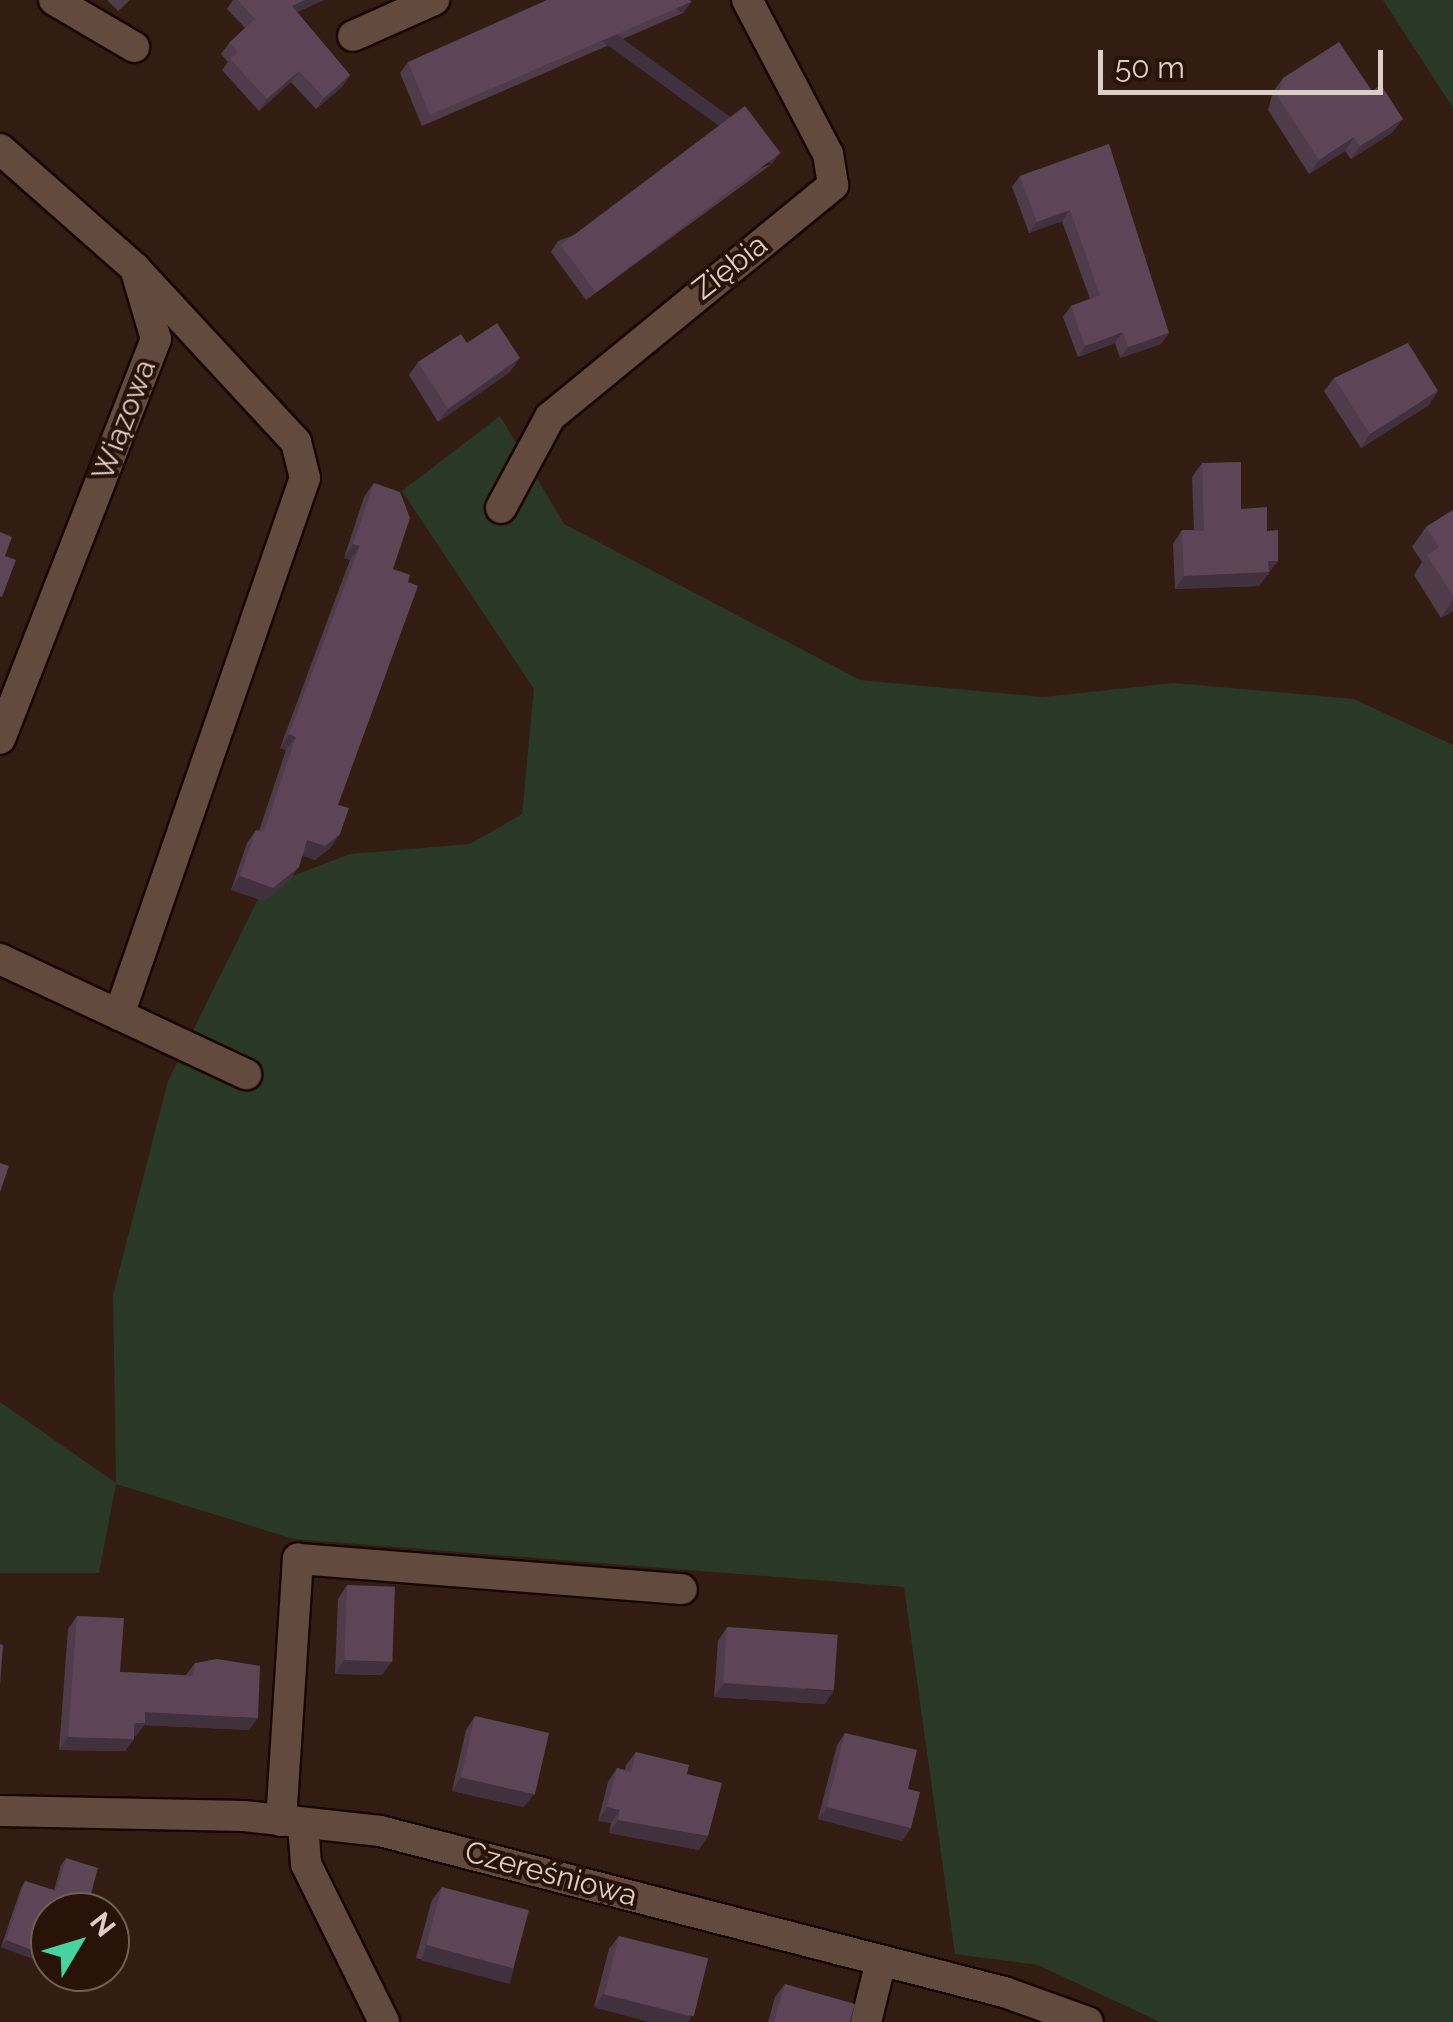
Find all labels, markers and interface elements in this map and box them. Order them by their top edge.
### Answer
scale bar [1103,30,1388,92]
text: 50 m [1115,50,1185,85]
street label: Ziębia [686,227,774,307]
street label: Wiązowa [85,355,163,485]
street label: Czereśniowa [461,1834,641,1914]
north arrow [30,1892,130,1992]
text: N [83,1906,122,1943]

